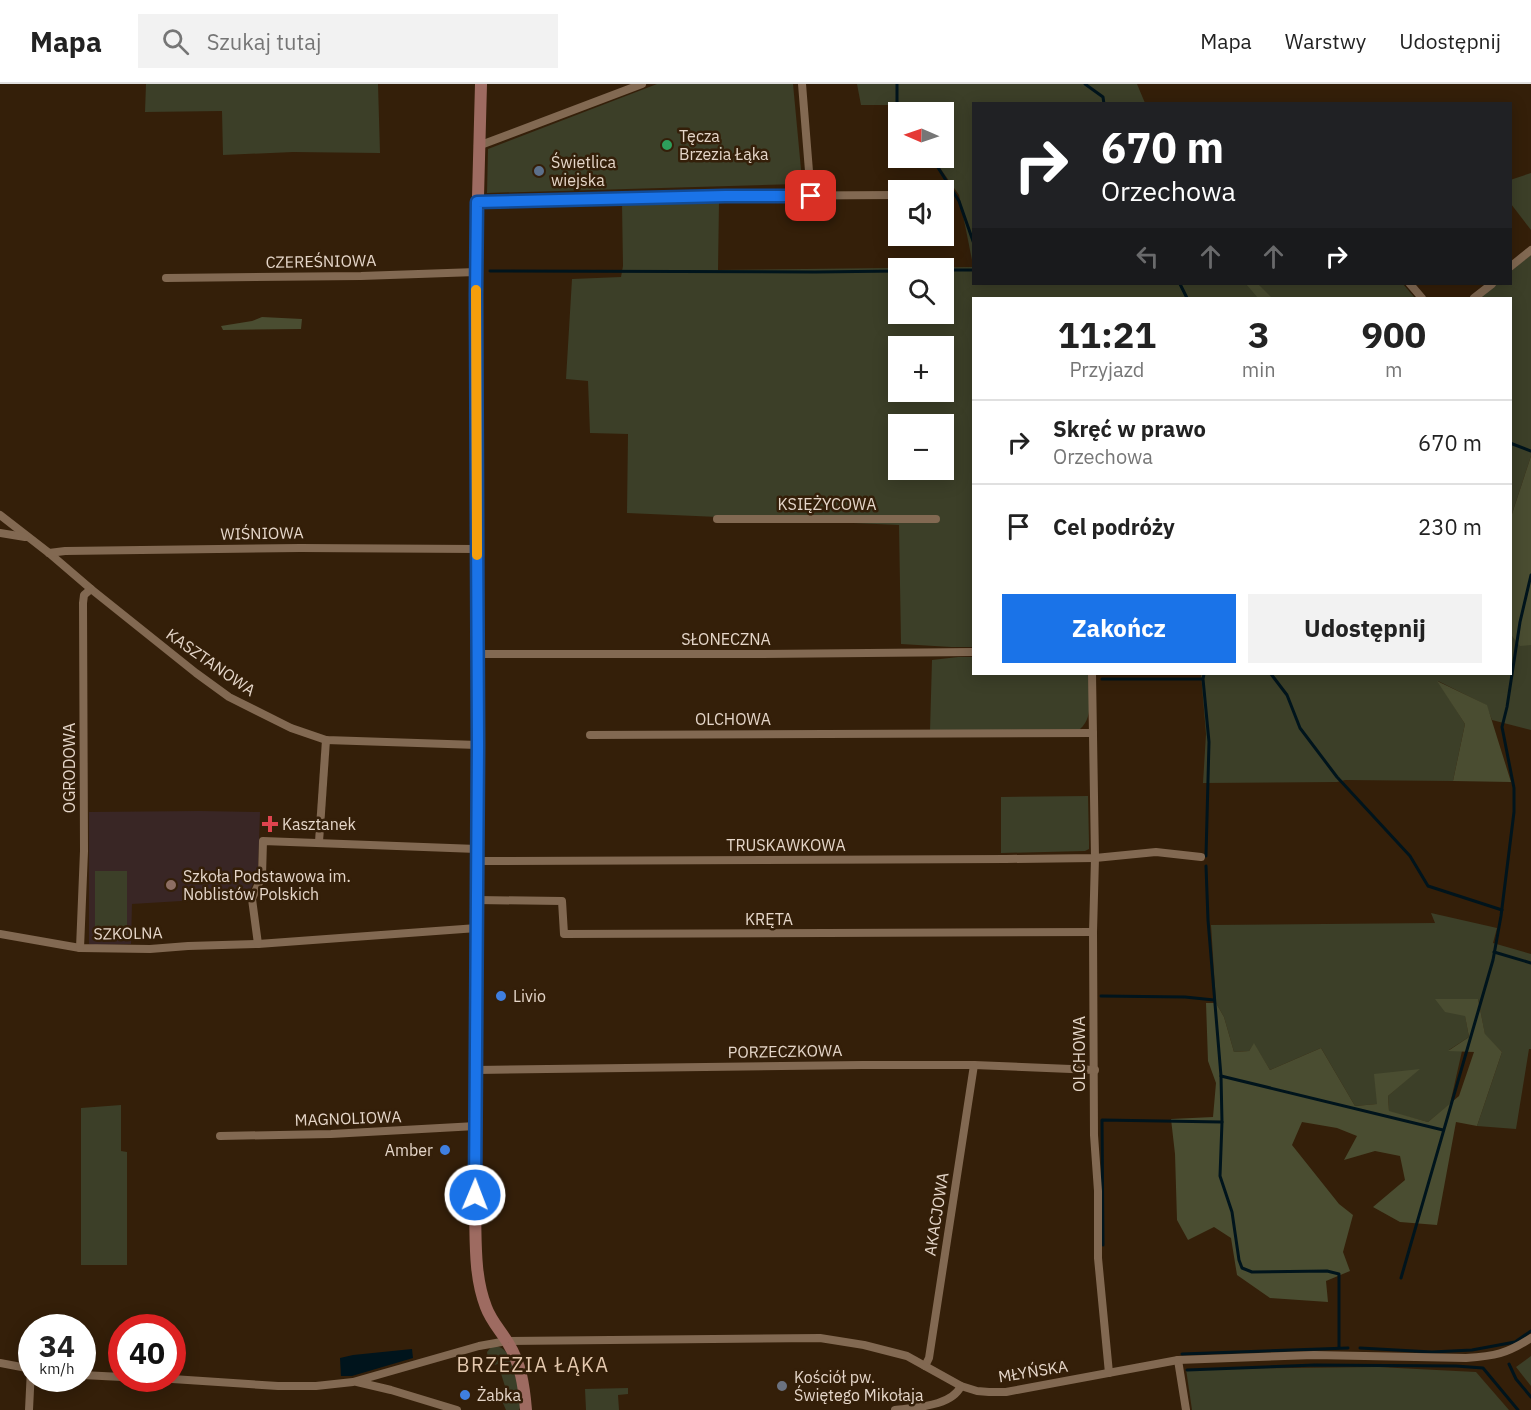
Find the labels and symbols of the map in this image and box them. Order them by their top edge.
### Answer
north arrow [888,102,954,168]
place label: Tęcza Brzezia Łąka [679,126,769,164]
marker: Tęcza Brzezia Łąka [660,138,674,152]
place label: Świetlica wiejska [551,151,616,190]
marker: Świetlica wiejska [532,164,546,178]
pin [785,170,836,221]
street label: CZEREŚNIOWA [265,249,377,272]
street label: KSIĘŻYCOWA [778,494,876,514]
street label: WIŚNIOWA [220,521,304,544]
street label: KASZTANOWA [162,624,260,700]
street label: SŁONECZNA [681,629,771,649]
street label: OLCHOWA [695,709,771,729]
street label: OGRODOWA [59,723,79,813]
place label: Kasztanek [282,814,357,834]
marker: Kasztanek [263,817,277,831]
street label: TRUSKAWKOWA [726,835,846,855]
place label: Szkoła Podstawowa im. Noblistów Polskich [183,866,351,904]
marker: Szkoła Podstawowa im. Noblistów Polskich [164,878,178,892]
street label: KRĘTA [745,909,793,929]
street label: SZKOLNA [93,922,163,944]
place label: Livio [513,986,546,1006]
marker: Livio [494,989,508,1003]
street label: OLCHOWA [1069,1016,1089,1092]
street label: PORZECZKOWA [728,1040,842,1062]
street label: MAGNOLIOWA [294,1106,402,1130]
place label: Amber [385,1140,433,1160]
marker: Amber [438,1143,452,1157]
position arrow [443,1163,507,1227]
street label: AKACJOWA [920,1171,952,1257]
speed limit sign: 40 [108,1314,186,1392]
district label: BRZEZIA ŁĄKA [456,1351,610,1378]
street label: MŁYŃSKA [996,1355,1069,1386]
place label: Kościół pw. Świętego Mikołaja [794,1367,924,1405]
marker: Kościół pw. Świętego Mikołaja [775,1379,789,1393]
place label: Żabka [477,1385,521,1405]
marker: Żabka [458,1388,472,1402]

